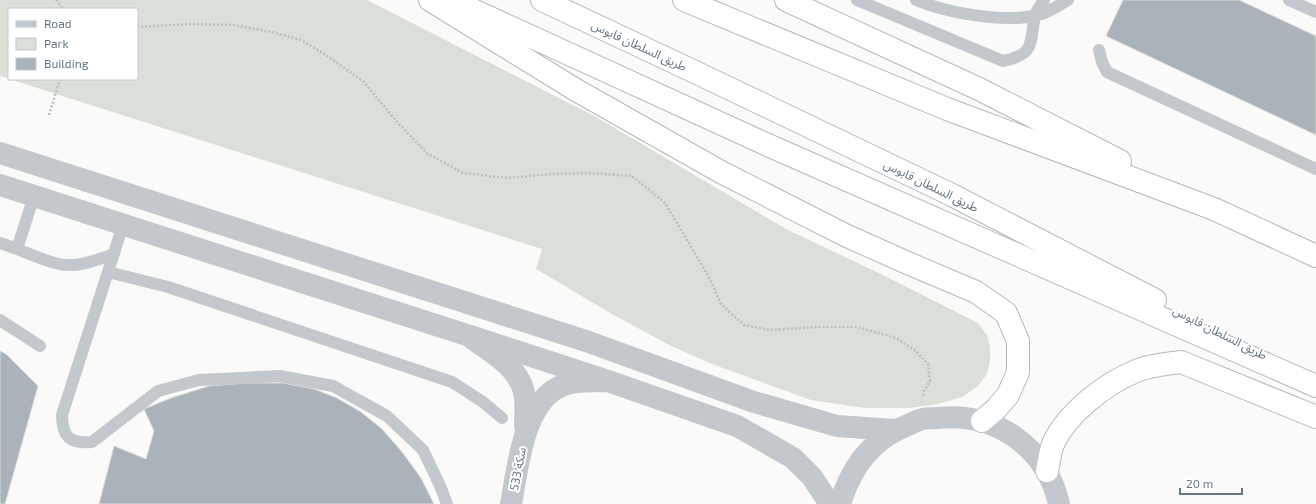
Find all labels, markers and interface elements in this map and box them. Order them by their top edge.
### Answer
legend [8,8,138,80]
text: Road [44,16,72,30]
street label: طريق السلطان قابوس [589,17,689,75]
text: Park [44,36,69,50]
text: Building [44,56,89,70]
street label: طريق السلطان قابوس [881,156,981,216]
street label: طريق السلطان قابوس [1170,302,1270,364]
street label: سكة 533 [506,446,528,492]
scale bar [1180,470,1242,496]
text: 20 m [1186,476,1213,490]

